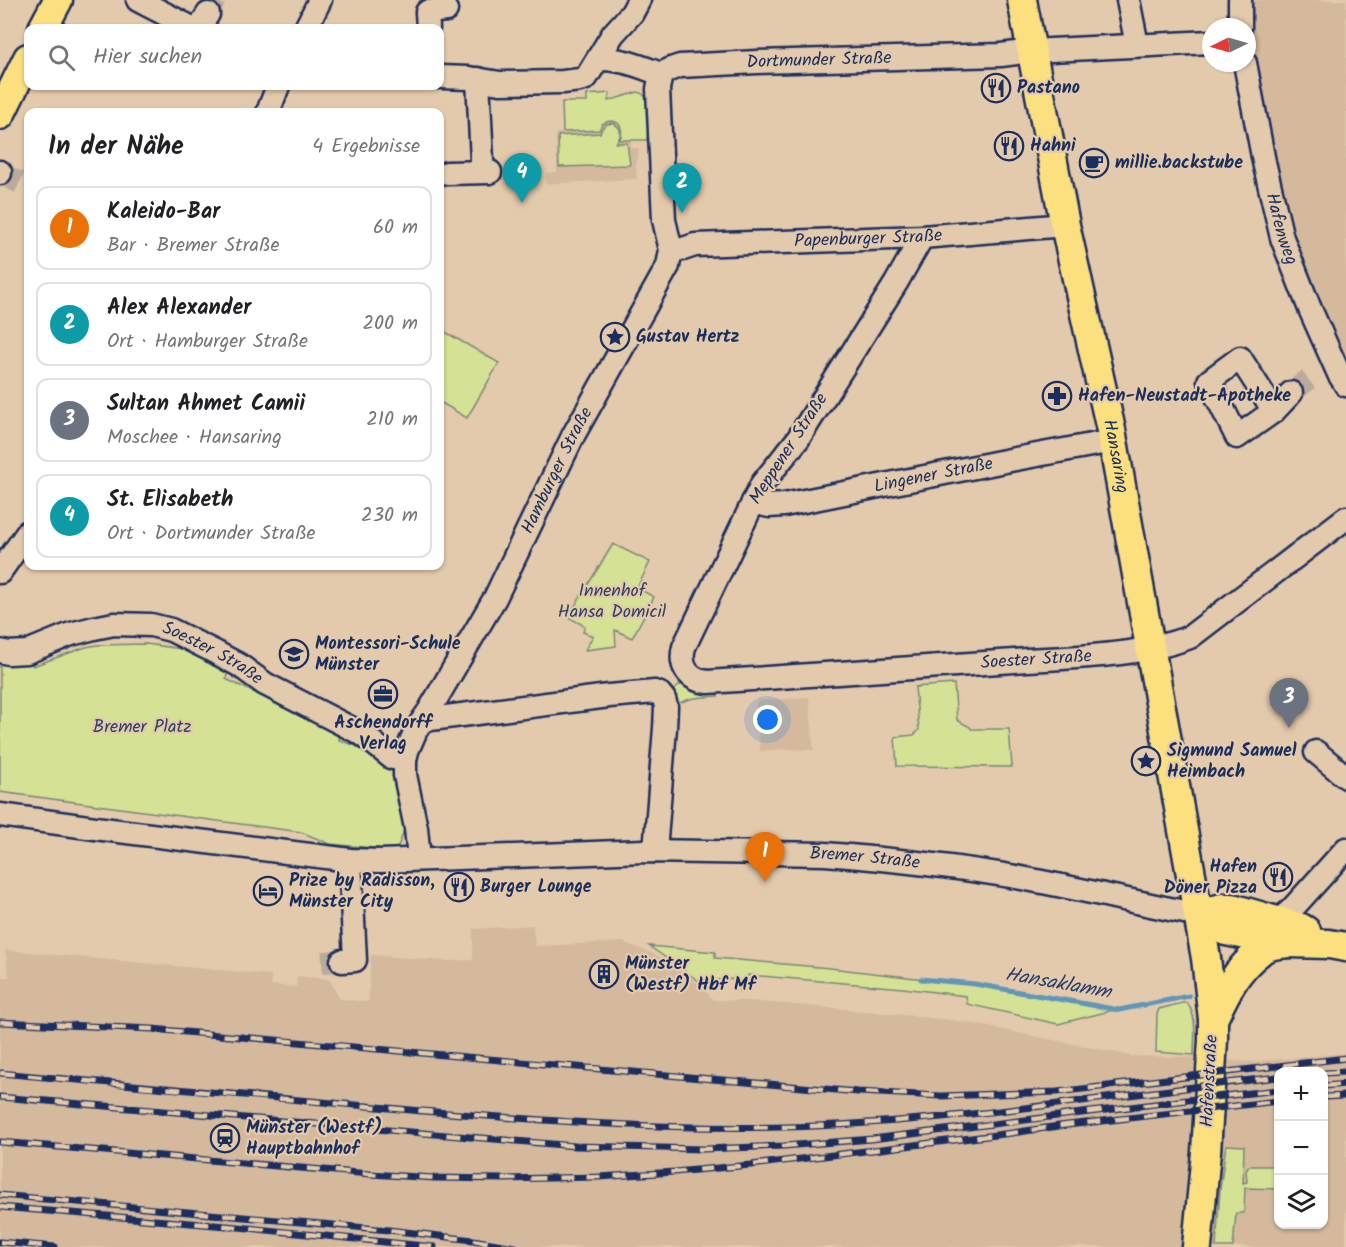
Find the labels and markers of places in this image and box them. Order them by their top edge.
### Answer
restaurant icon: Pastano [980,72,1012,104]
place label: Pastano [1017,74,1080,103]
restaurant icon: Hahni [993,130,1025,162]
place label: Hahni [1030,132,1076,161]
cafe icon: millie.backstube [1078,147,1110,179]
place label: millie.backstube [1115,149,1243,178]
pin: 4 [502,154,542,203]
pin: 2 [662,164,702,213]
place icon: Gustav Hertz [599,321,631,353]
place label: Gustav Hertz [636,323,740,352]
pharmacy icon: Hafen-Neustadt-Apotheke [1041,380,1073,412]
place label: Hafen-Neustadt-Apotheke [1078,382,1291,411]
place label: Montessori-Schule Münster [315,630,461,680]
school or university icon: Montessori-Schule Münster [278,638,310,670]
office icon: Aschendorff Verlag [367,678,399,710]
pin: 3 [1270,678,1308,728]
place label: Aschendorff Verlag [334,709,434,759]
place label: Sigmund Samuel Heimbach [1167,737,1297,787]
place icon: Sigmund Samuel Heimbach [1130,745,1162,777]
pin: 1 [746,832,784,882]
place label: Hafen Döner Pizza [1164,853,1257,903]
restaurant icon: Hafen Döner Pizza [1262,861,1294,893]
place label: Prize by Radisson, Münster City [289,867,435,917]
restaurant icon: Burger Lounge [443,871,475,903]
place label: Burger Lounge [480,873,592,902]
hotel icon: Prize by Radisson, Münster City [252,875,284,907]
place label: Münster (Westf) Hbf Mf [625,950,758,1000]
building icon: Münster (Westf) Hbf Mf [588,958,620,990]
place label: Münster (Westf) Hauptbahnhof [246,1114,382,1164]
station icon: Münster (Westf) Hauptbahnhof [209,1122,241,1154]

